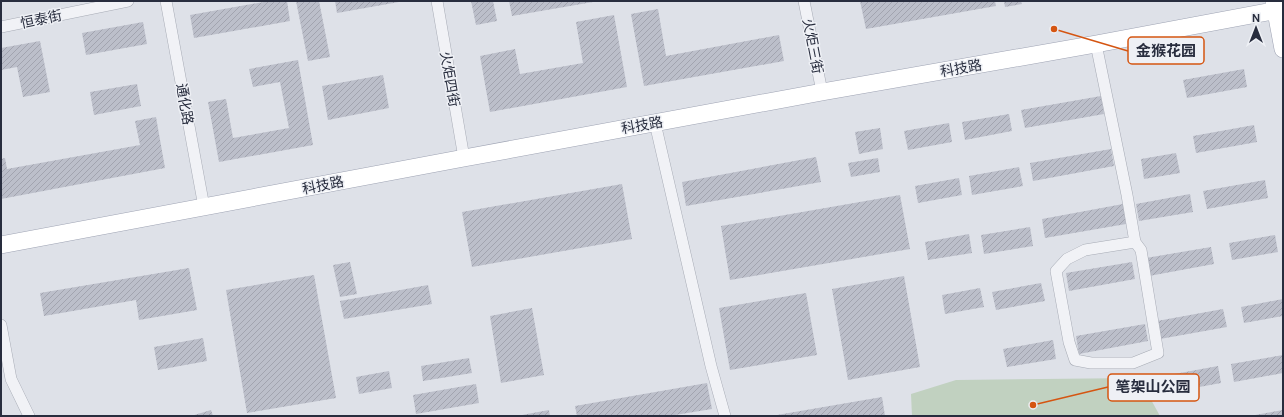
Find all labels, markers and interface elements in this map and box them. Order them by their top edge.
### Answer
street label: 恒泰街 [19,6,63,32]
north arrow [1236,8,1276,48]
text: N [1252,11,1260,25]
street label: 火炬三街 [799,17,827,75]
callout: 金猴花园 [1128,37,1204,64]
text: 金猴花园 [1136,41,1196,61]
street label: 火炬四街 [436,50,464,108]
street label: 科技路 [939,55,983,81]
street label: 通化路 [172,82,198,126]
street label: 科技路 [620,112,664,138]
street label: 科技路 [301,172,345,198]
callout: 笔架山公园 [1108,374,1199,401]
text: 笔架山公园 [1115,377,1191,397]

